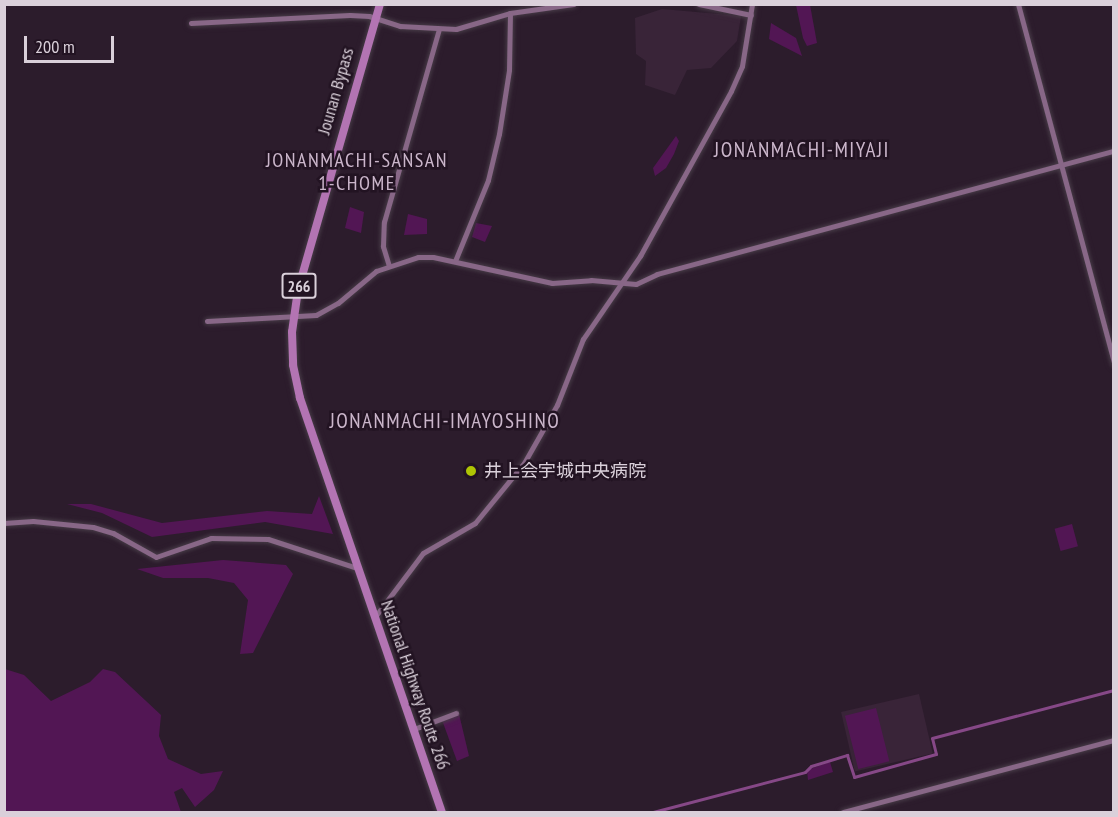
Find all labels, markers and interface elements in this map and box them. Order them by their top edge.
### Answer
scale bar [27,24,117,62]
text: 200 m [35,35,75,58]
street label: Jounan Bypass [313,45,359,137]
district label: JONANMACHI-MIYAJI [714,137,890,163]
district label: JONANMACHI-SANSAN 1-CHOME [266,148,448,195]
road number: 266 [281,273,317,299]
district label: JONANMACHI-IMAYOSHINO [330,408,560,434]
place label: 井上会宇城中央病院 [484,460,646,482]
marker: 井上会宇城中央病院 [462,462,480,480]
street label: National Highway Route 266 [376,597,454,773]

